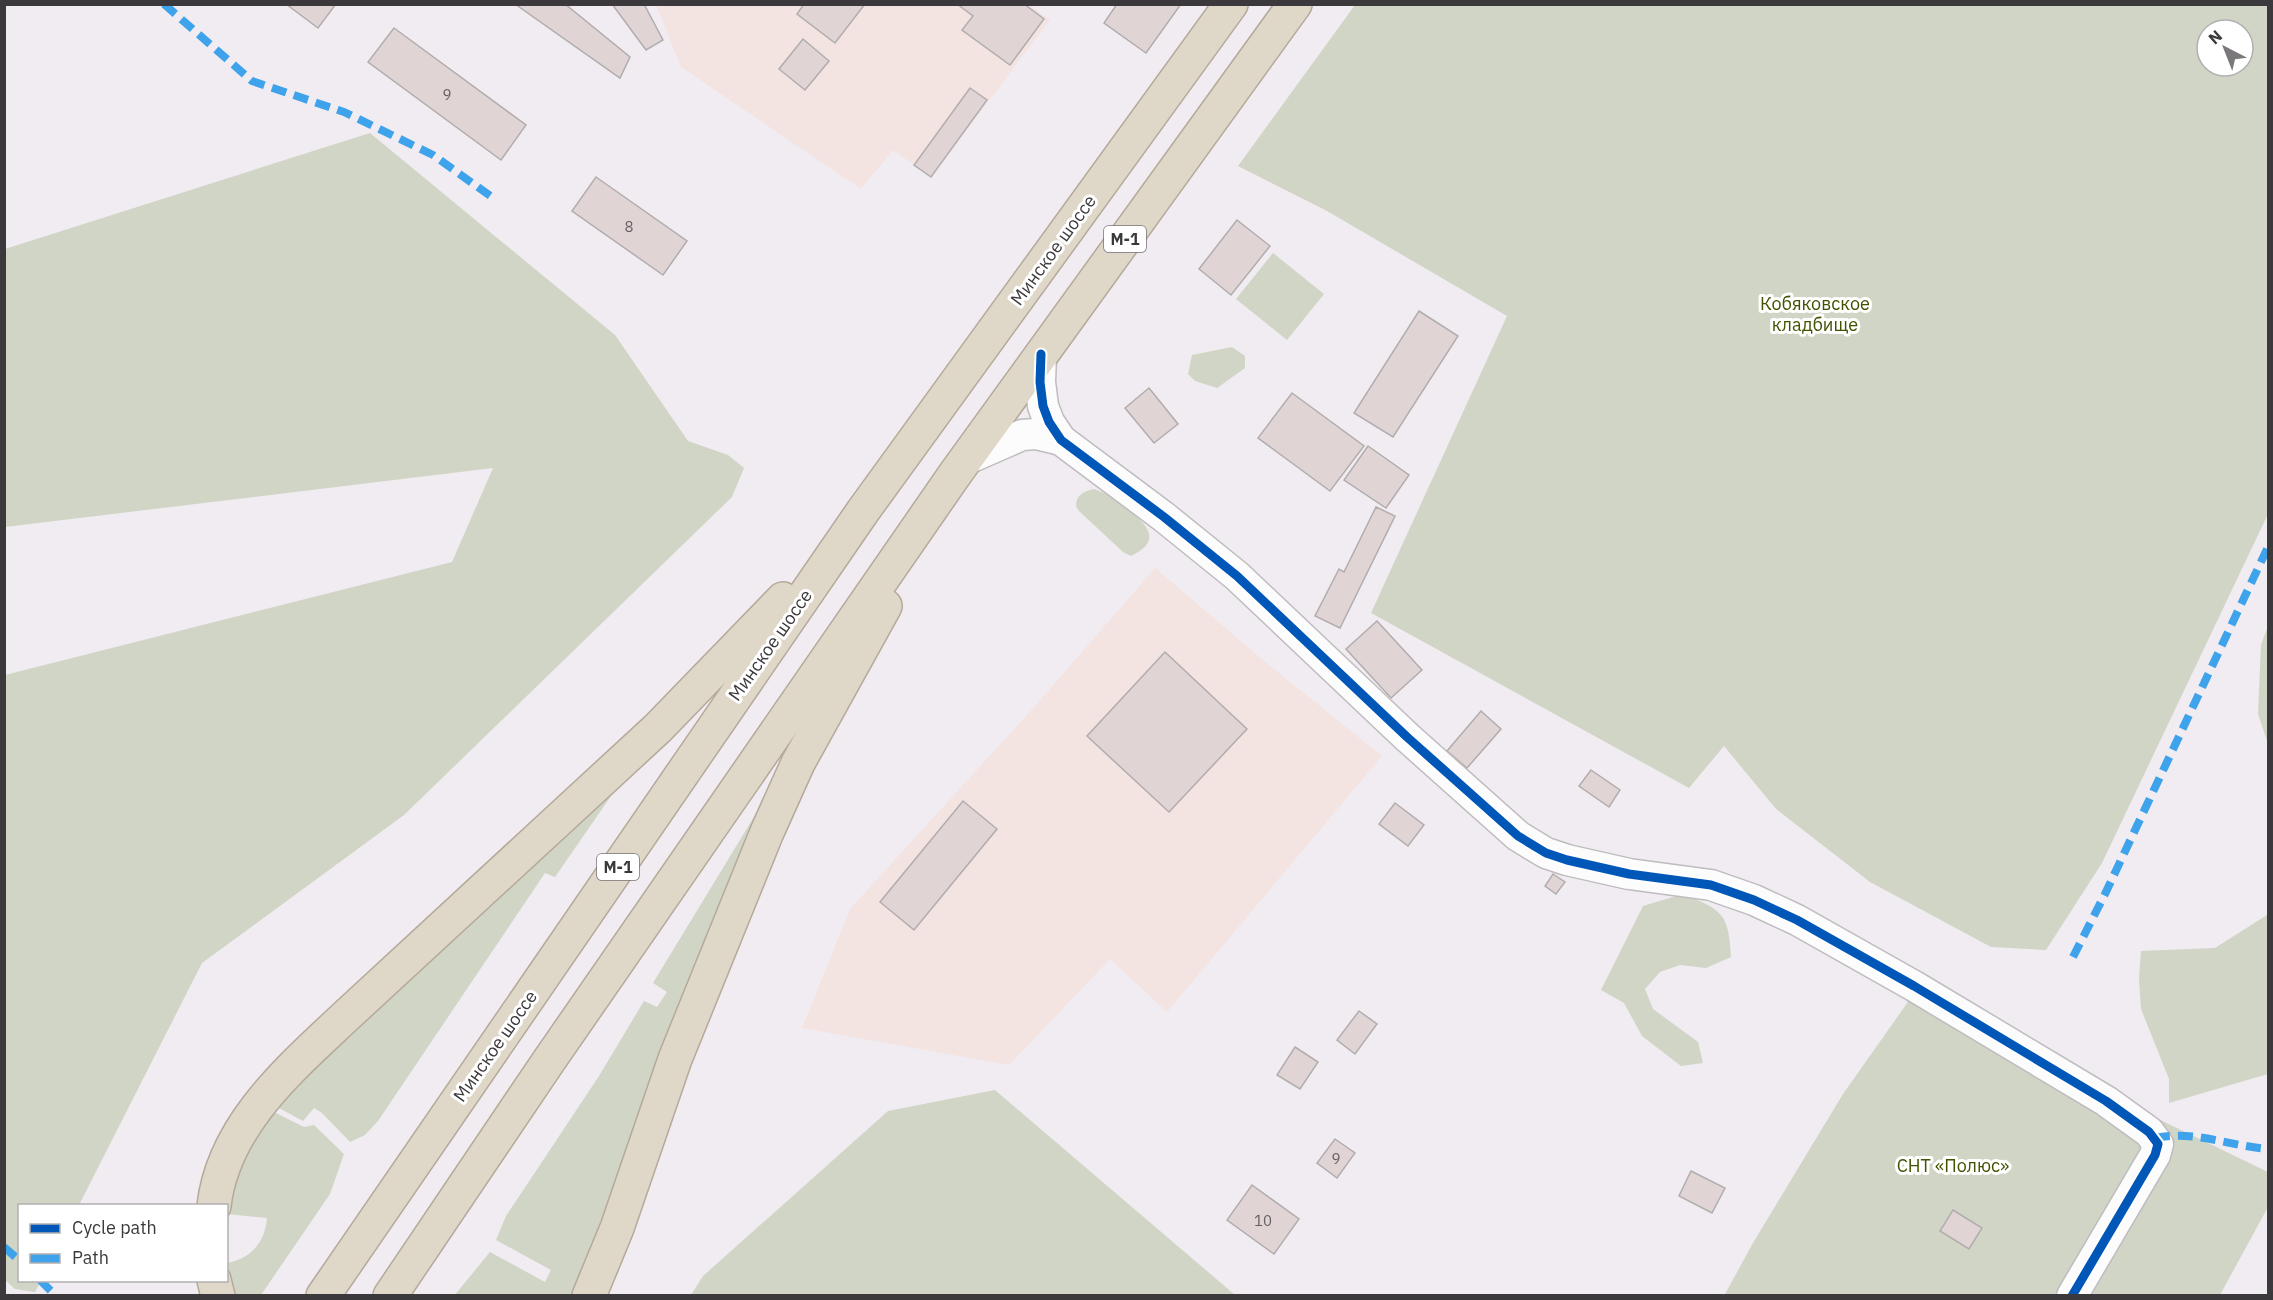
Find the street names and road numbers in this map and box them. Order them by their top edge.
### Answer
street label: Минское шоссе [1005,190,1101,310]
road number: М-1 [1104,226,1146,252]
street label: Минское шоссе [723,585,817,705]
road number: М-1 [597,854,639,880]
street label: Минское шоссе [448,986,542,1106]

